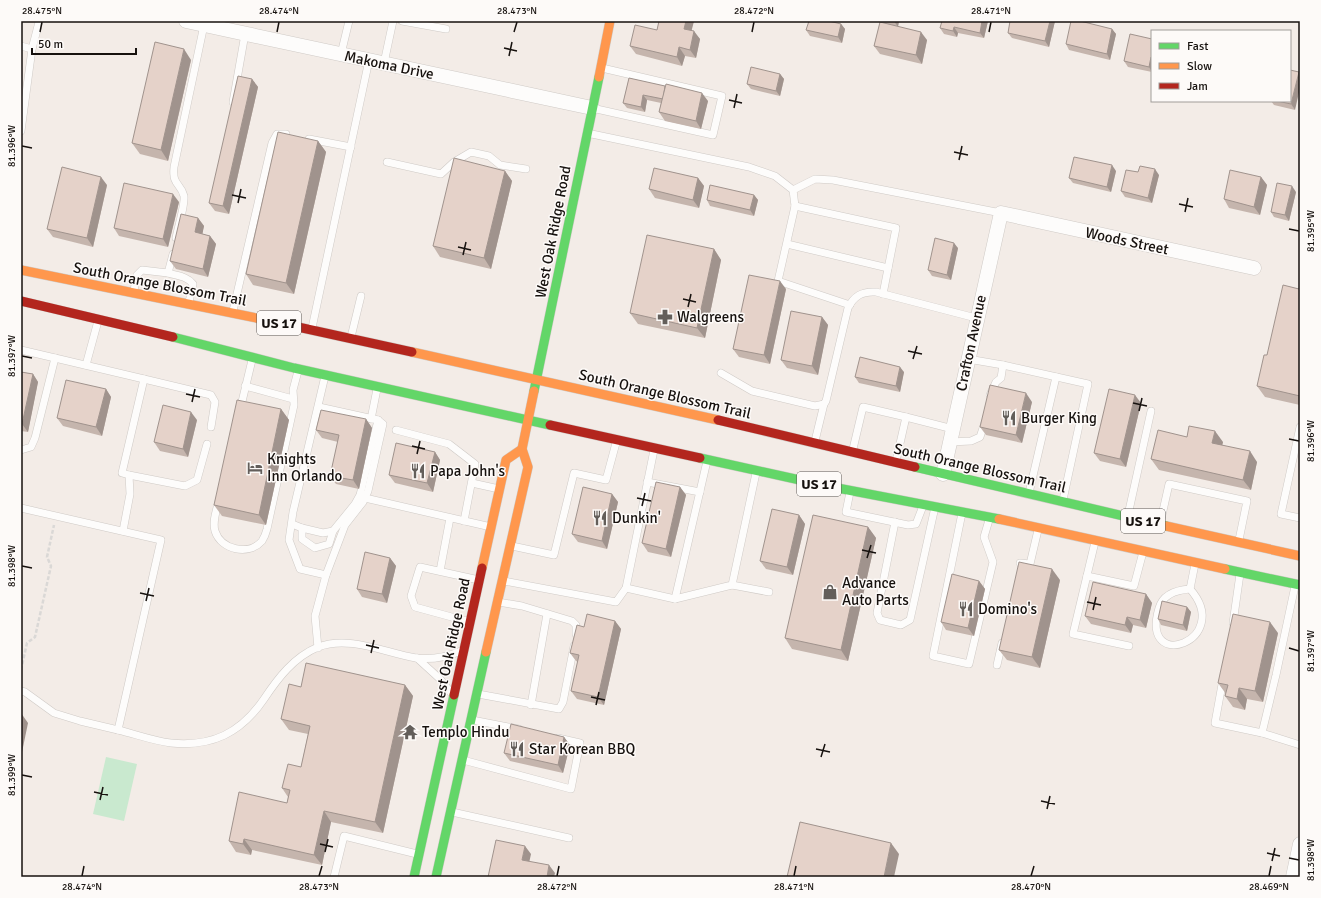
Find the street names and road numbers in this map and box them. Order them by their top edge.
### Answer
street label: Makoma Drive [343,47,435,83]
street label: West Oak Ridge Road [531,164,575,300]
street label: Woods Street [1084,223,1170,259]
street label: South Orange Blossom Trail [72,258,248,310]
street label: Crafton Avenue [952,293,990,393]
road number: US 17 [257,311,301,335]
street label: South Orange Blossom Trail [577,365,753,423]
street label: South Orange Blossom Trail [892,439,1068,497]
road number: US 17 [797,472,841,496]
road number: US 17 [1121,509,1165,533]
street label: West Oak Ridge Road [428,576,474,712]

